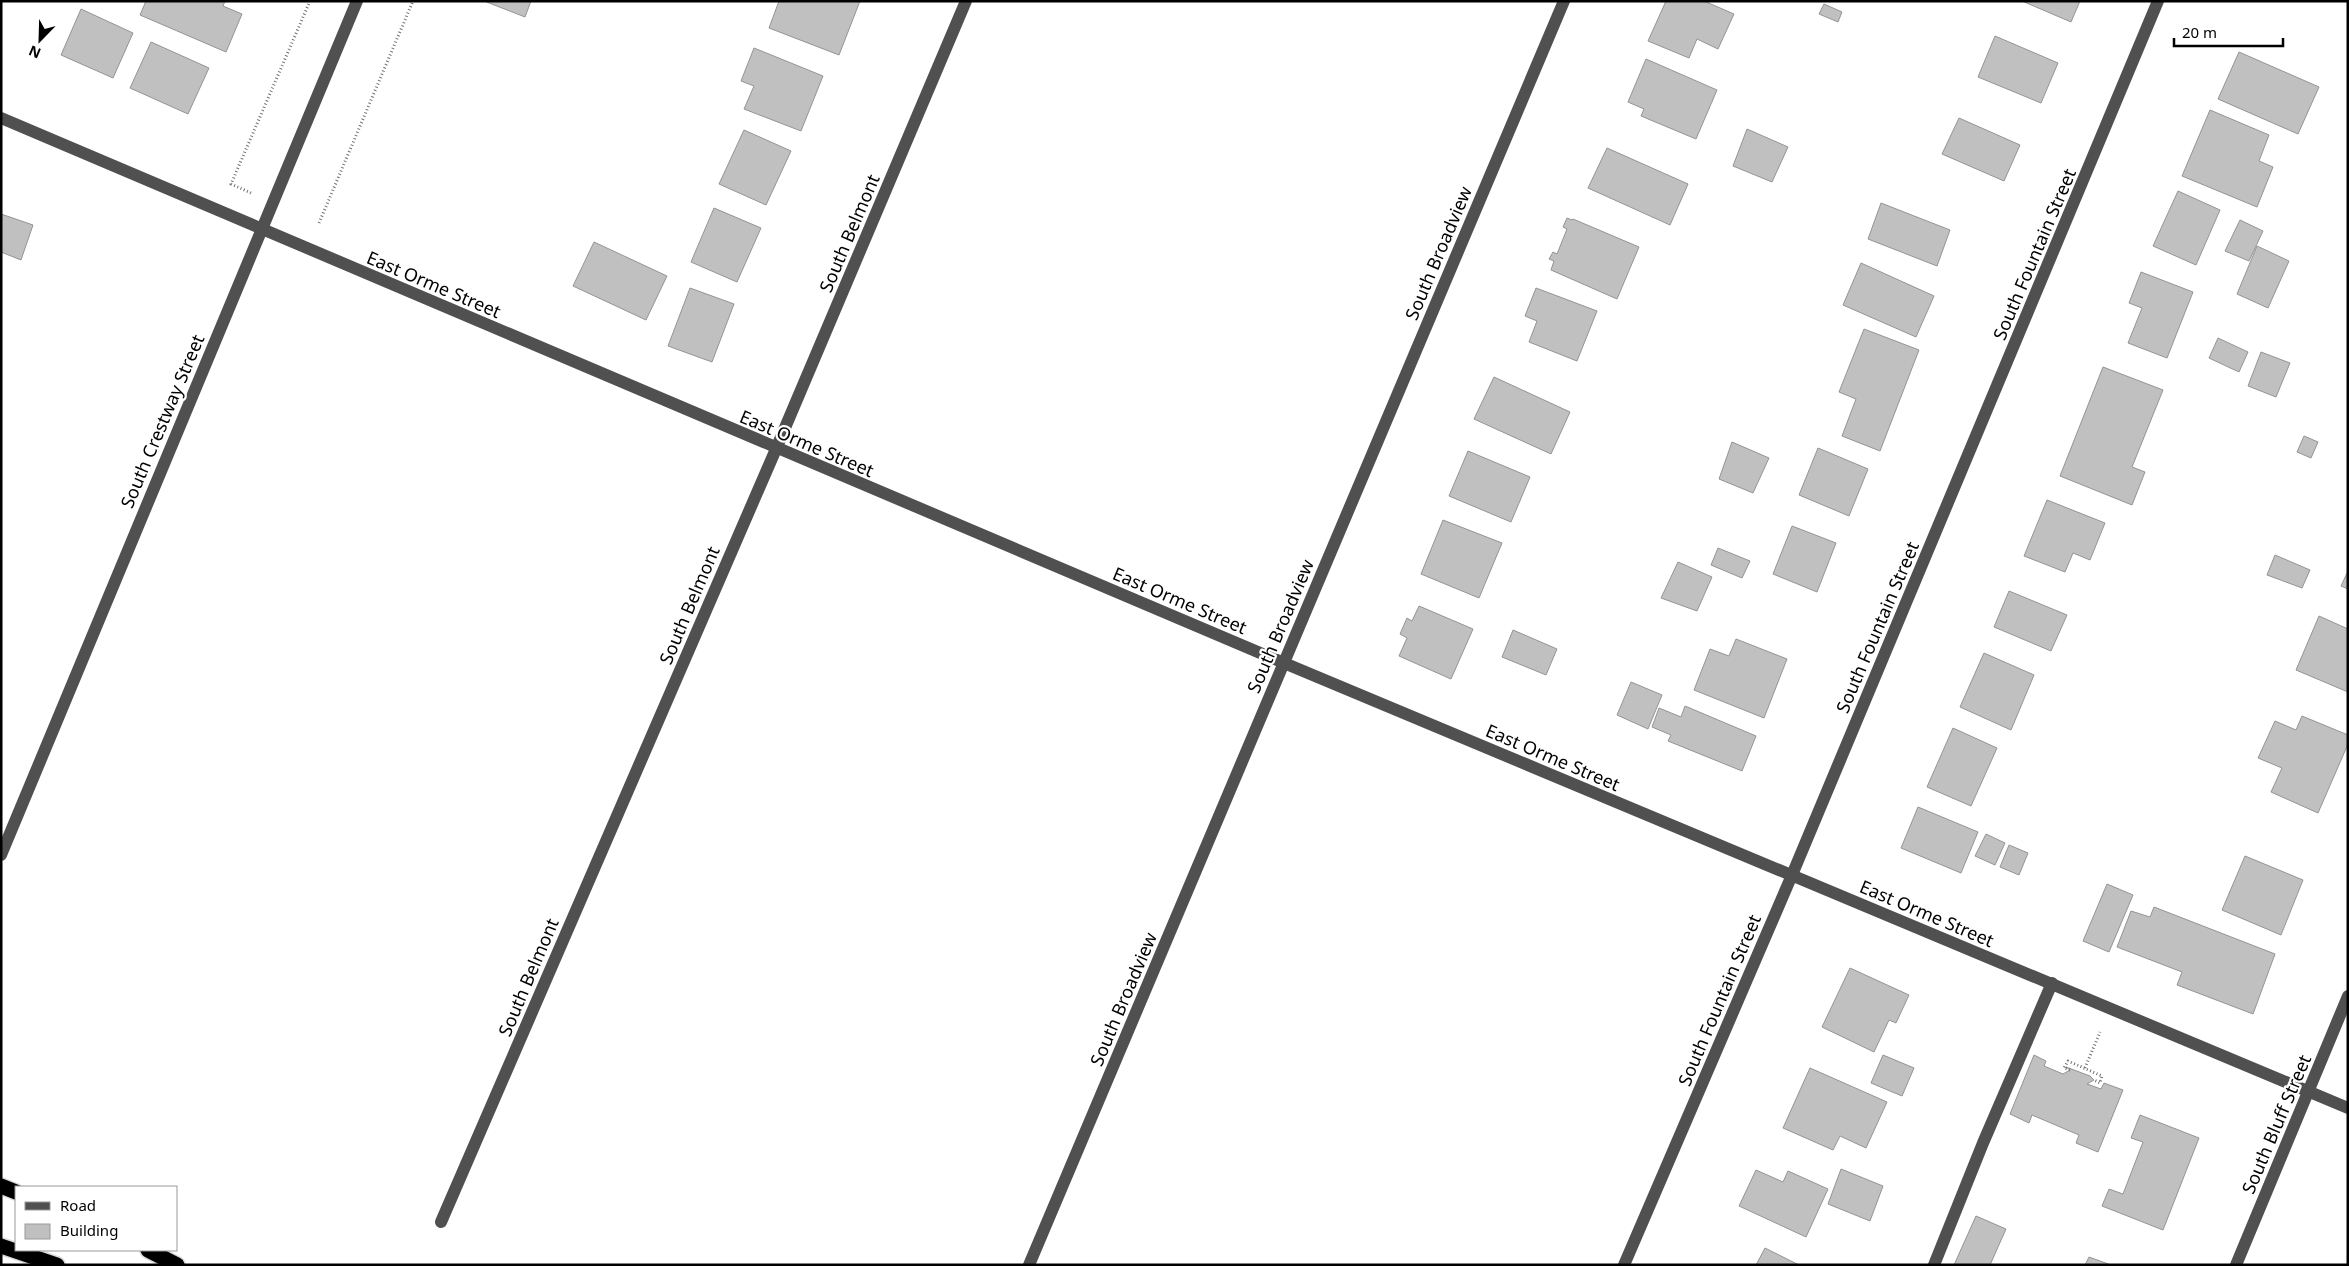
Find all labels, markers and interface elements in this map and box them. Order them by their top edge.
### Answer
north arrow [15,15,65,65]
scale bar [2174,15,2283,47]
text: 20 m [2182,22,2217,42]
text: N [26,41,44,63]
street label: South Fountain Street [1987,164,2081,343]
street label: South Belmont [813,170,885,296]
street label: South Broadview [1399,183,1477,323]
street label: East Orme Street [363,245,505,323]
street label: South Crestway Street [115,330,210,511]
street label: East Orme Street [736,404,878,482]
street label: South Fountain Street [1830,537,1924,716]
street label: South Belmont [653,542,725,668]
street label: South Broadview [1241,556,1319,696]
street label: East Orme Street [1109,561,1251,639]
street label: East Orme Street [1482,718,1624,796]
street label: East Orme Street [1856,874,1998,952]
street label: South Fountain Street [1672,910,1766,1089]
street label: South Belmont [492,914,564,1040]
street label: South Broadview [1084,929,1162,1069]
street label: South Bluff Street [2236,1050,2316,1197]
legend [15,1186,178,1251]
text: Road [60,1195,96,1215]
text: Building [60,1220,118,1240]

